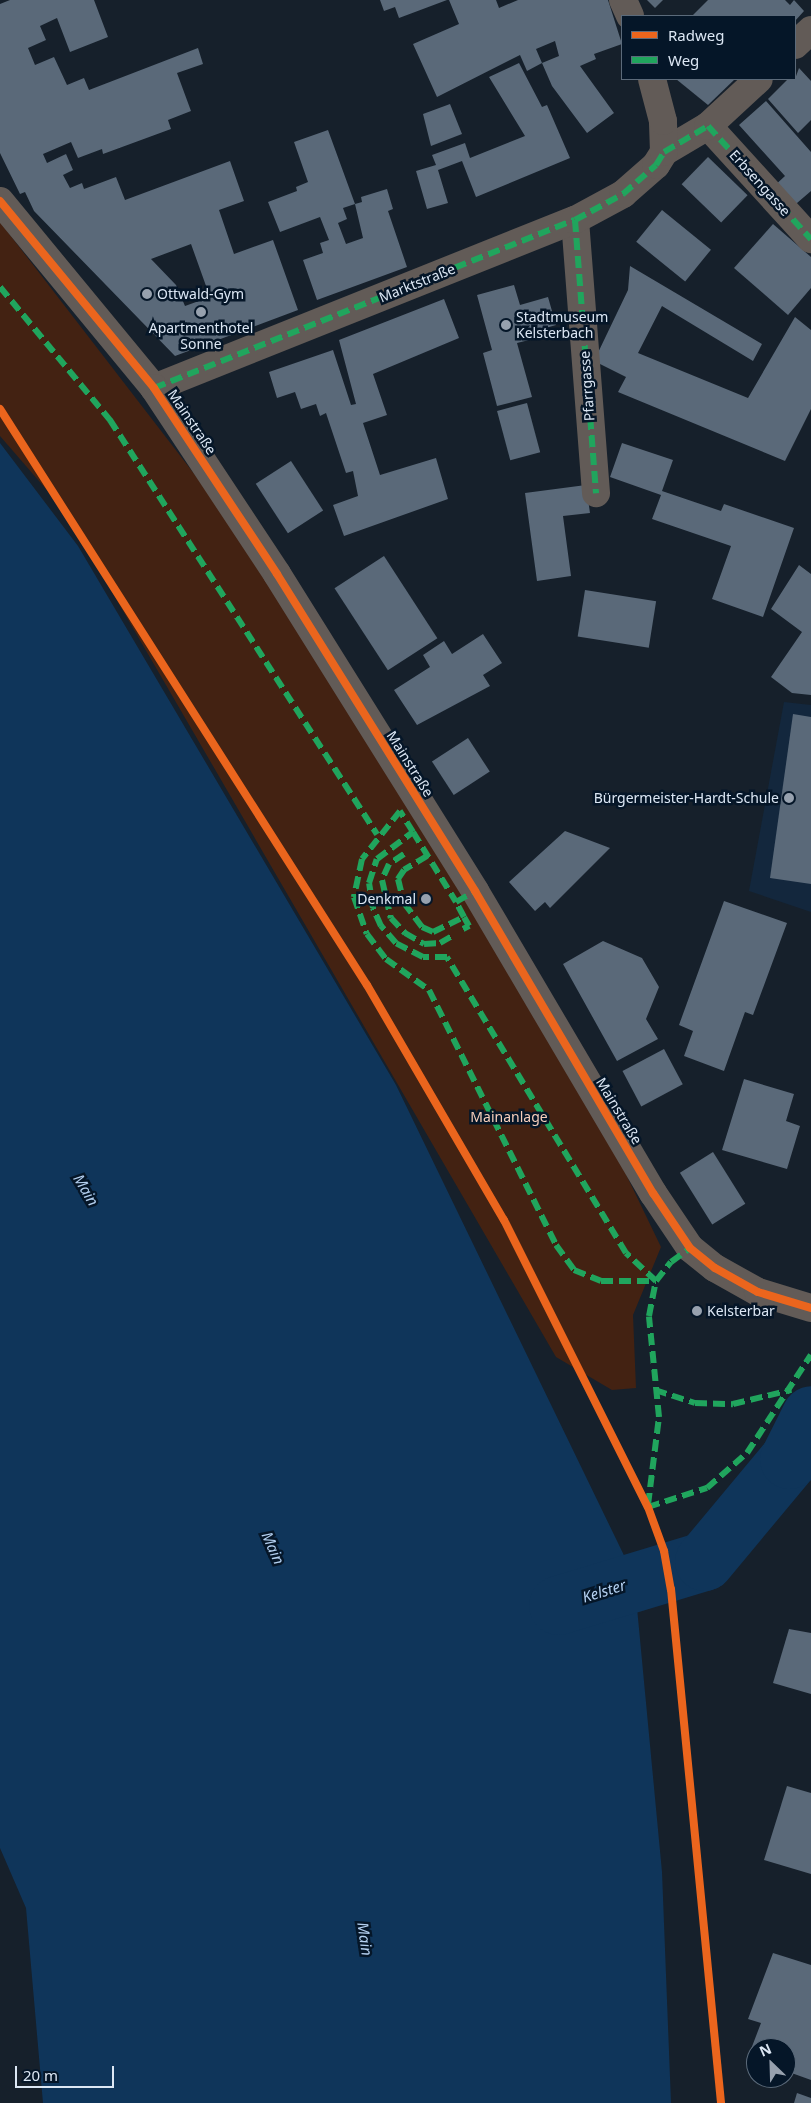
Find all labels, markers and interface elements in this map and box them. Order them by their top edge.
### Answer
legend [621,15,796,80]
text: Radweg [668,25,724,45]
text: Weg [668,50,699,70]
street label: Erbsengasse [726,146,794,220]
street label: Marktstraße [376,260,458,306]
place label: Ottwald-Gym [157,286,244,302]
marker: Ottwald-Gym [141,288,153,300]
marker: Apartmenthotel Sonne [195,306,207,318]
place label: Stadtmuseum Kelsterbach [516,309,608,342]
marker: Stadtmuseum Kelsterbach [500,319,512,331]
place label: Apartmenthotel Sonne [149,320,253,352]
street label: Pfarrgasse [576,350,598,422]
street label: Mainstraße [164,386,220,458]
street label: Mainstraße [383,728,437,800]
place label: Bürgermeister-Hardt-Schule [594,790,779,806]
marker: Bürgermeister-Hardt-Schule [783,792,795,804]
place label: Denkmal [357,891,416,907]
marker: Denkmal [420,893,432,905]
street label: Mainstraße [593,1075,645,1147]
park label: Mainanlage [470,1109,548,1125]
water label: Main [70,1171,102,1209]
place label: Kelsterbar [707,1303,775,1319]
marker: Kelsterbar [691,1305,703,1317]
water label: Main [258,1529,288,1567]
water label: Kelster [580,1576,628,1606]
water label: Main [354,1921,376,1957]
north arrow [746,2038,796,2088]
text: N [756,2039,774,2061]
scale bar [18,2056,116,2088]
text: 20 m [23,2065,58,2085]

